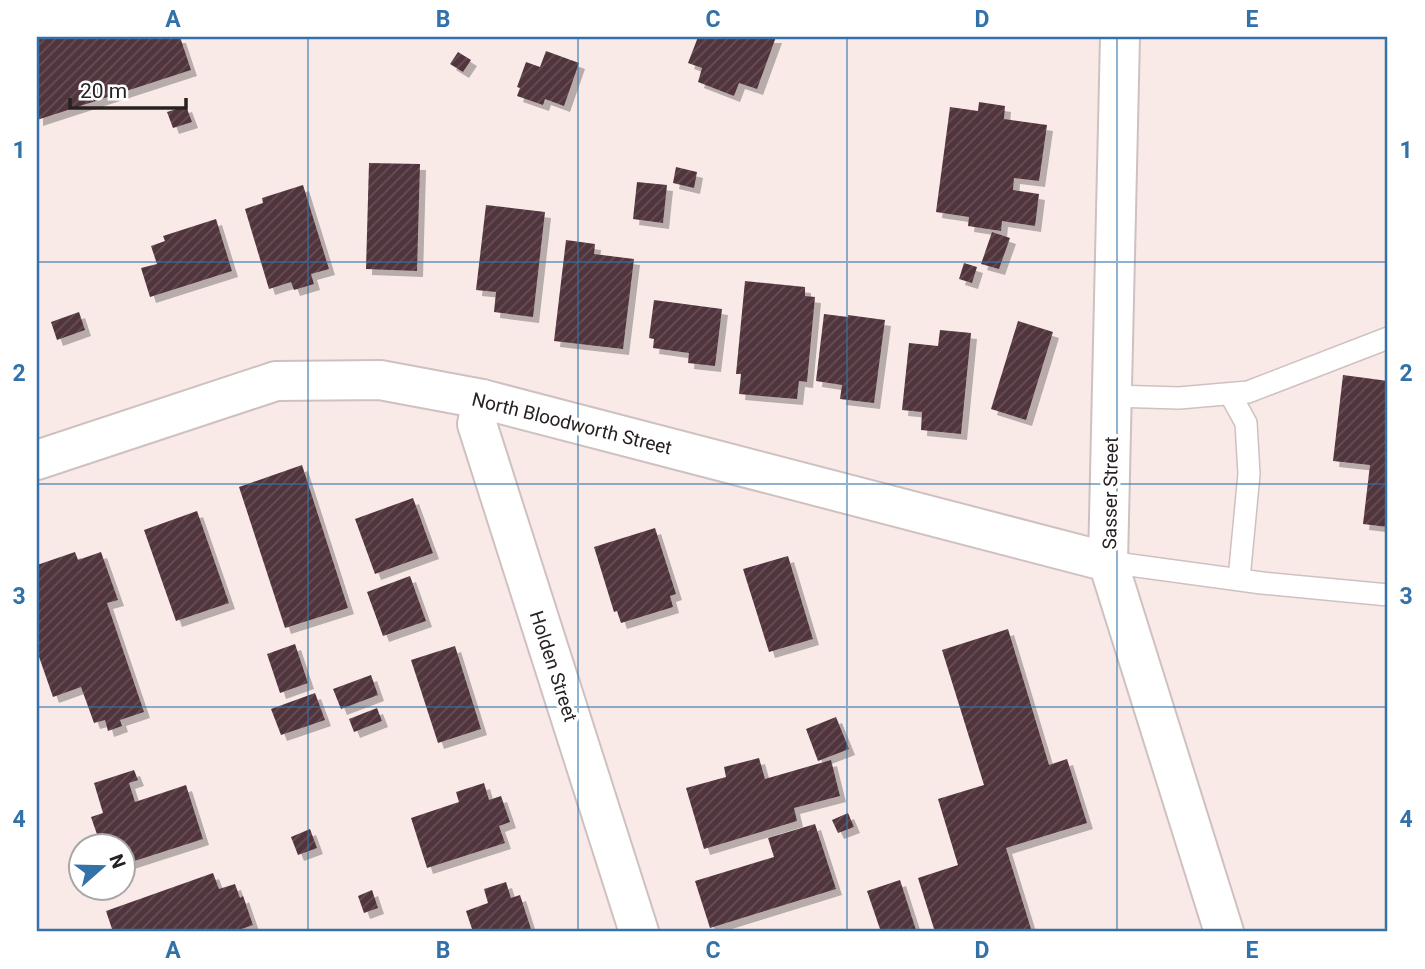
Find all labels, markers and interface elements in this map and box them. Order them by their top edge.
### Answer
text: A [165,6,181,33]
text: B [436,6,450,33]
text: C [705,6,721,33]
text: D [975,6,989,33]
text: E [1246,6,1259,33]
scale bar [70,66,186,110]
text: 20 m [80,79,127,103]
text: 1 [12,137,26,164]
text: 1 [1399,137,1413,164]
text: 2 [12,360,26,387]
text: 2 [1399,360,1413,387]
street label: North Bloodworth Street [470,388,674,459]
street label: Sasser Street [1098,437,1123,549]
text: 3 [12,583,26,610]
text: 3 [1399,583,1413,610]
street label: Holden Street [525,608,582,724]
text: 4 [12,806,26,833]
text: 4 [1399,806,1413,833]
north arrow [66,832,136,902]
text: N [104,851,131,872]
text: A [165,937,181,964]
text: B [436,937,450,964]
text: C [705,937,721,964]
text: D [975,937,989,964]
text: E [1246,937,1259,964]

